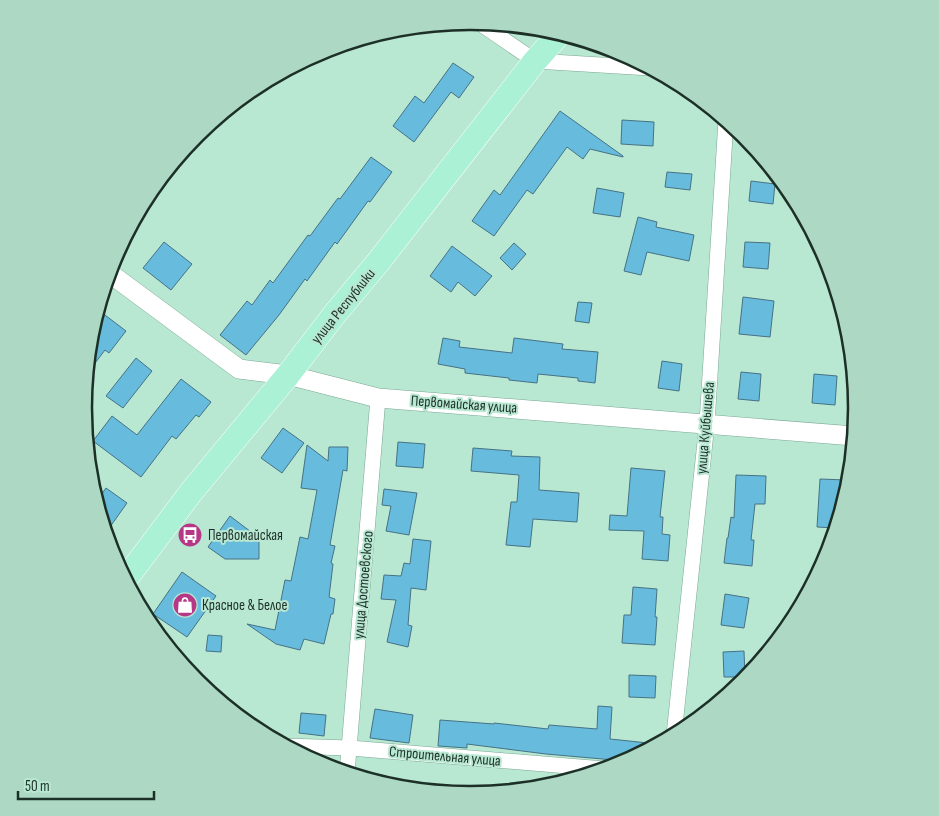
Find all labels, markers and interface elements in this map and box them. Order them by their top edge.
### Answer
street label: улица Республики [307,265,380,348]
street label: улица Куйбышева [692,381,719,475]
street label: Первомайская улица [410,391,518,418]
bus stop icon: Первомайская [177,522,203,548]
place label: Первомайская [208,526,283,545]
street label: улица Достоевского [349,530,378,640]
shop icon: Красное & Белое [172,592,198,618]
place label: Красное & Белое [202,596,288,615]
street label: Строительная улица [388,742,502,771]
scale bar [18,768,154,800]
text: 50 m [25,777,50,796]

